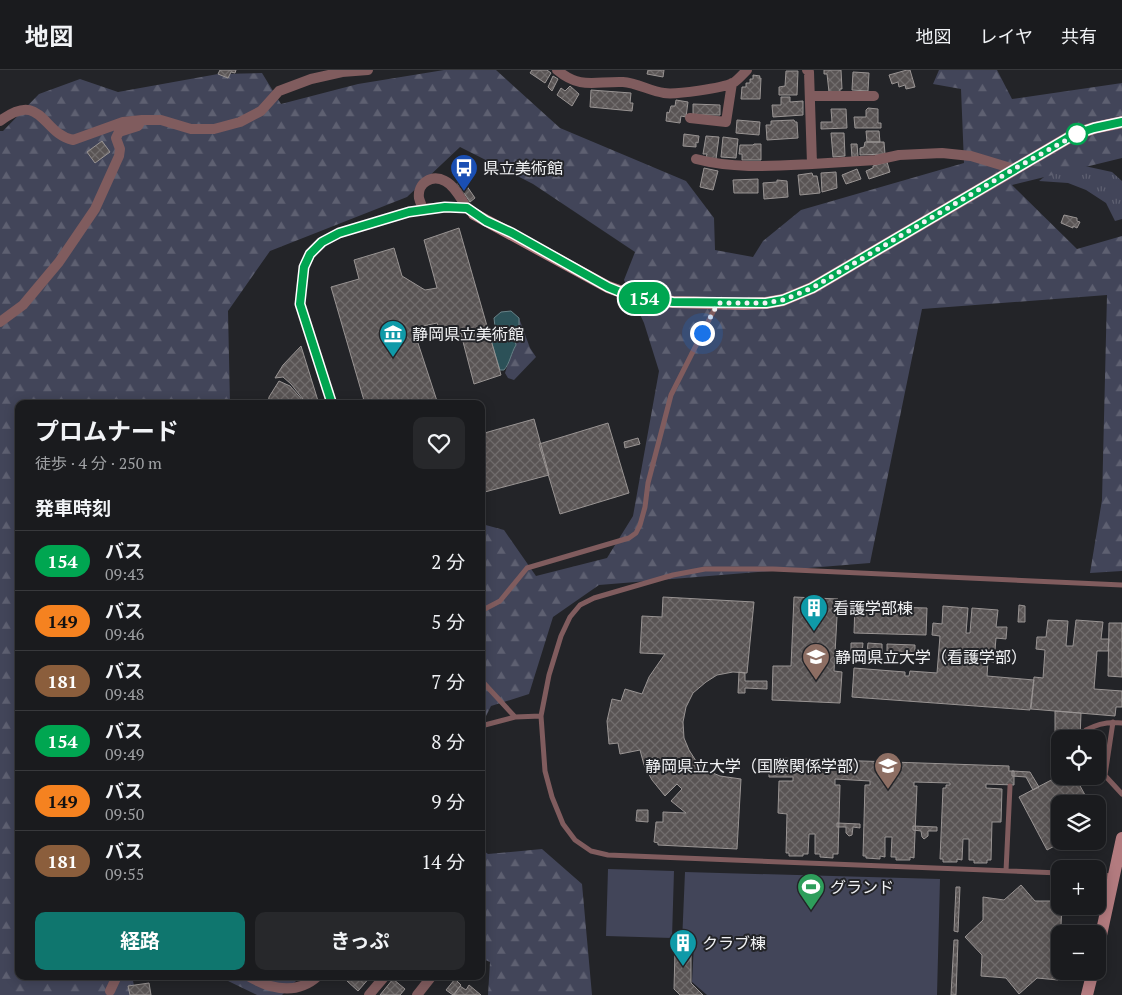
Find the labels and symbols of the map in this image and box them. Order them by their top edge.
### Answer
unlabelled marker [1066,123,1088,145]
bus stop icon: 県立美術館 [449,153,479,192]
place label: 県立美術館 [483,157,563,179]
line badge: 154 [615,282,673,314]
museum icon: 静岡県立美術館 [378,319,408,358]
your location [690,321,715,346]
place label: 静岡県立美術館 [412,323,524,345]
building icon: 看護学部棟 [799,593,829,632]
place label: 看護学部棟 [833,597,913,619]
school or university icon: 静岡県立大学（看護学部） [801,642,831,681]
place label: 静岡県立大学（看護学部） [835,646,1027,668]
school or university icon: 静岡県立大学（国際関係学部） [873,751,903,790]
place label: 静岡県立大学（国際関係学部） [645,755,869,777]
sports icon: グランド [796,872,826,911]
place label: グランド [830,876,894,898]
building icon: クラブ棟 [668,928,698,967]
place label: クラブ棟 [702,932,766,954]

